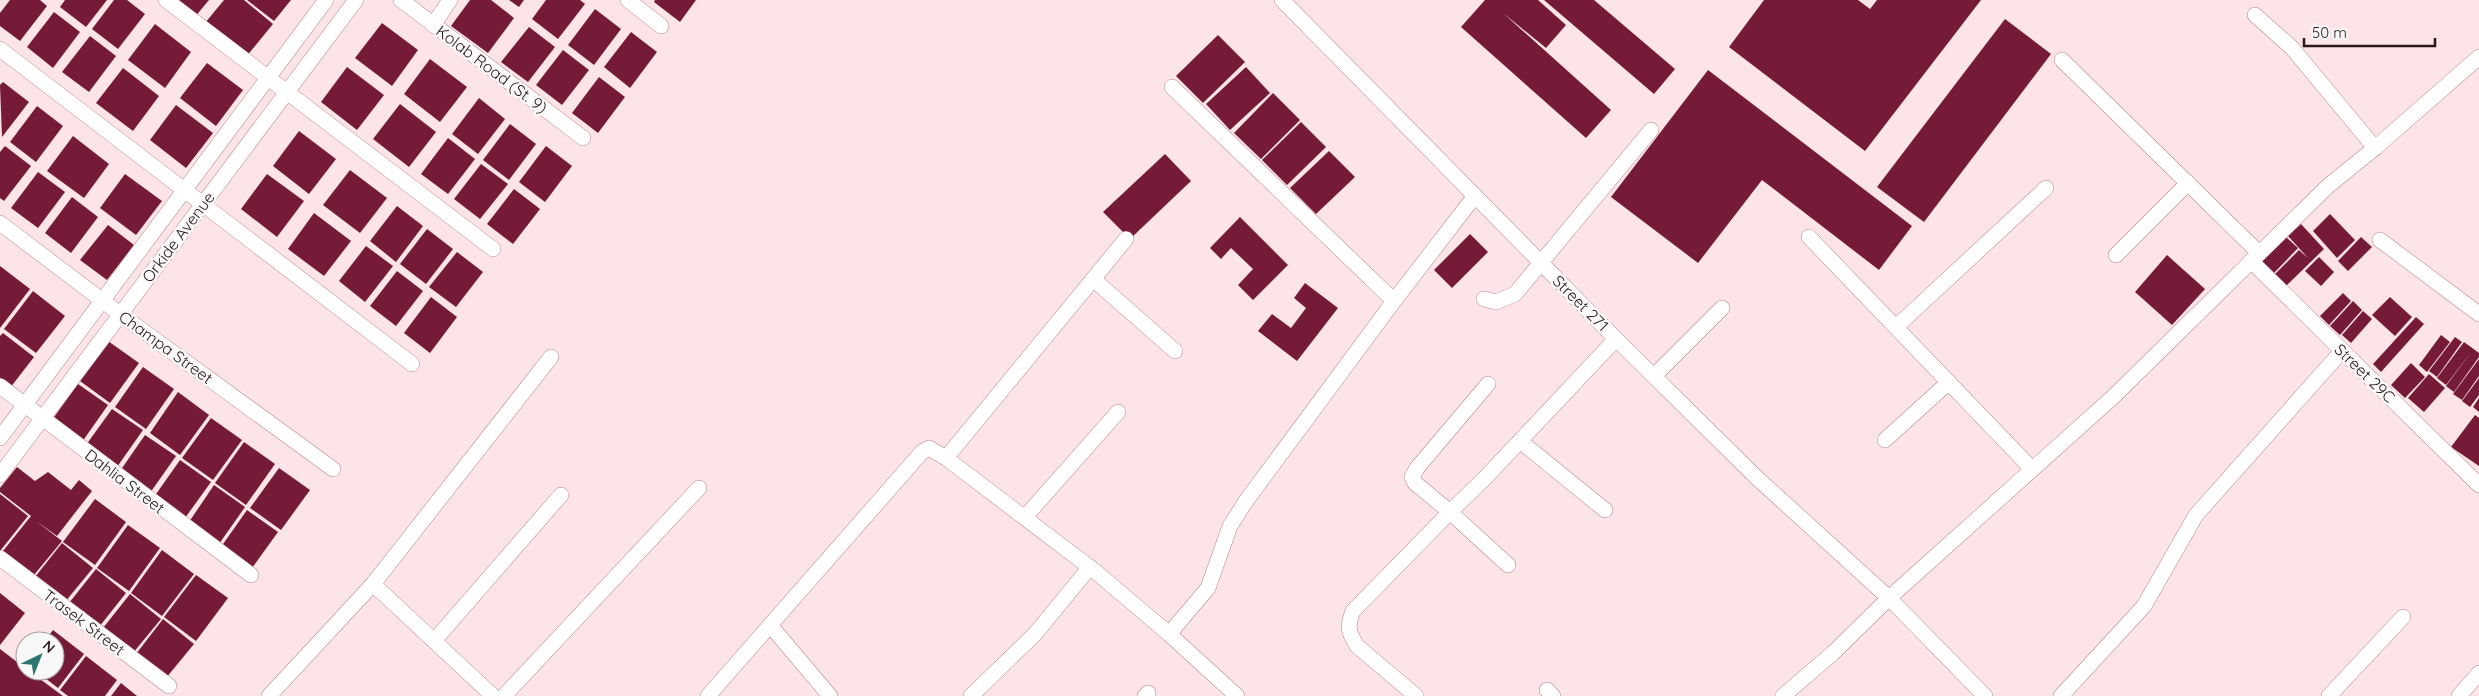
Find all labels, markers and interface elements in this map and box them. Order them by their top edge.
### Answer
scale bar [2304,15,2435,47]
street label: Kolab Road (St. 9) [432,21,552,117]
text: 50 m [2312,23,2347,42]
street label: Orkide Avenue [137,188,219,286]
street label: Street 271 [1549,271,1613,335]
street label: Champa Street [115,306,217,388]
street label: Street 29C [2331,339,2399,407]
street label: Dahlia Street [81,444,169,518]
street label: Trasek Street [39,585,129,659]
north arrow [15,631,65,681]
text: N [39,636,59,657]

